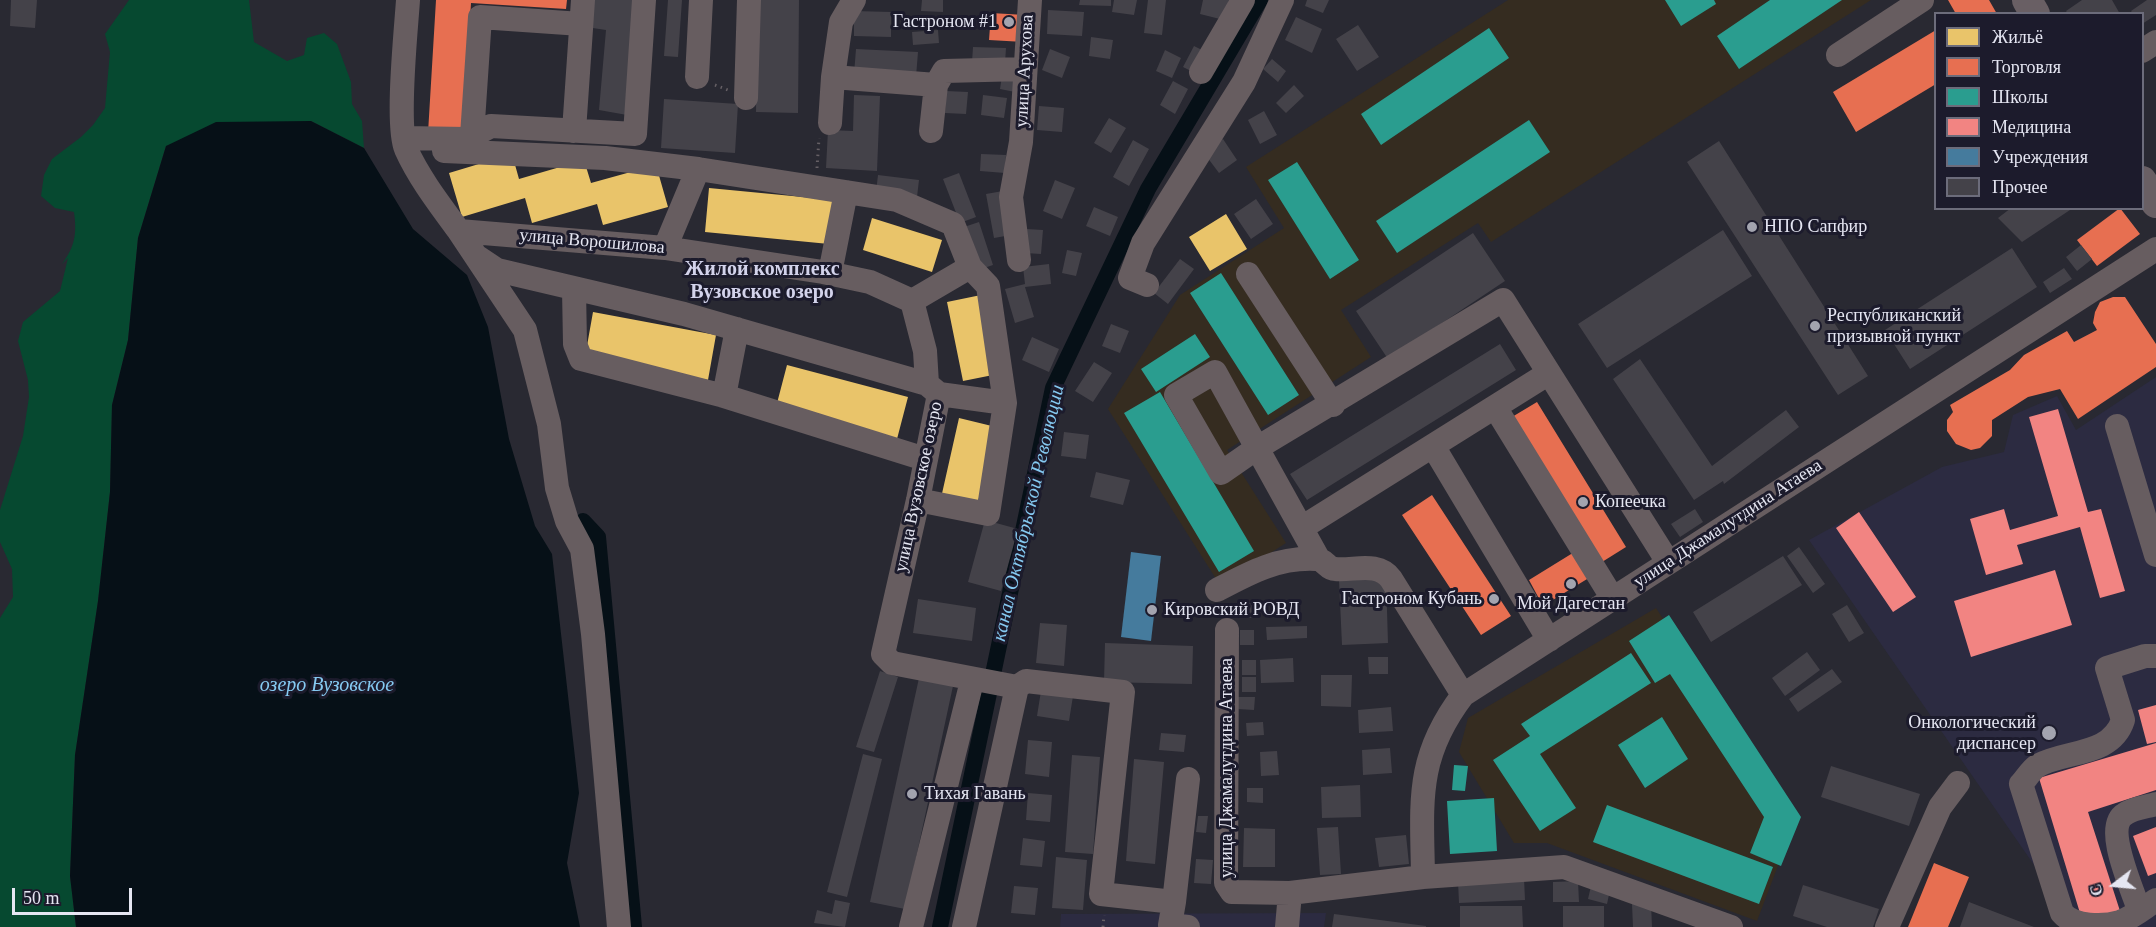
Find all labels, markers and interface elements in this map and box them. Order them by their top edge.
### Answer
place label: Гастроном #1 [893,11,997,33]
legend [1934,12,2144,210]
street label: улица Арухова [1011,14,1039,128]
marker: Гастроном #1 [1002,15,1016,29]
text: Жильё [1992,27,2043,47]
text: Торговля [1992,57,2061,77]
text: Школы [1992,87,2048,107]
text: Медицина [1992,117,2071,137]
text: Учреждения [1992,147,2088,167]
text: Прочее [1992,177,2048,197]
place label: НПО Сапфир [1764,216,1867,238]
marker: НПО Сапфир [1745,220,1759,234]
street label: улица Ворошилова [518,225,666,259]
district label: Жилой комплекс Вузовское озеро [684,258,840,305]
place label: Республиканский призывной пункт [1827,305,1961,348]
marker: Республиканский призывной пункт [1808,319,1822,333]
water label: канал Октябрьской Революции [988,382,1070,644]
street label: улица Вузовское озеро [890,400,948,574]
street label: улица Джамалутдина Атаева [1630,455,1826,593]
place label: Копеечка [1595,491,1666,513]
marker: Копеечка [1576,495,1590,509]
marker: Мой Дагестан [1564,577,1578,591]
place label: Гастроном Кубань [1341,588,1482,610]
marker: Гастроном Кубань [1487,592,1501,606]
place label: Мой Дагестан [1517,593,1625,615]
place label: Кировский РОВД [1164,599,1299,621]
marker: Кировский РОВД [1145,603,1159,617]
street label: улица Джамалутдина Атаева [1216,658,1238,878]
water label: озеро Вузовское [260,674,394,698]
place label: Онкологический диспансер [1908,712,2036,754]
marker: Онкологический диспансер [2040,724,2058,742]
place label: Тихая Гавань [924,783,1026,805]
marker: Тихая Гавань [905,787,919,801]
north arrow [2084,855,2144,915]
scale bar [15,876,135,914]
text: С [2086,882,2106,898]
text: 50 m [23,888,60,908]

